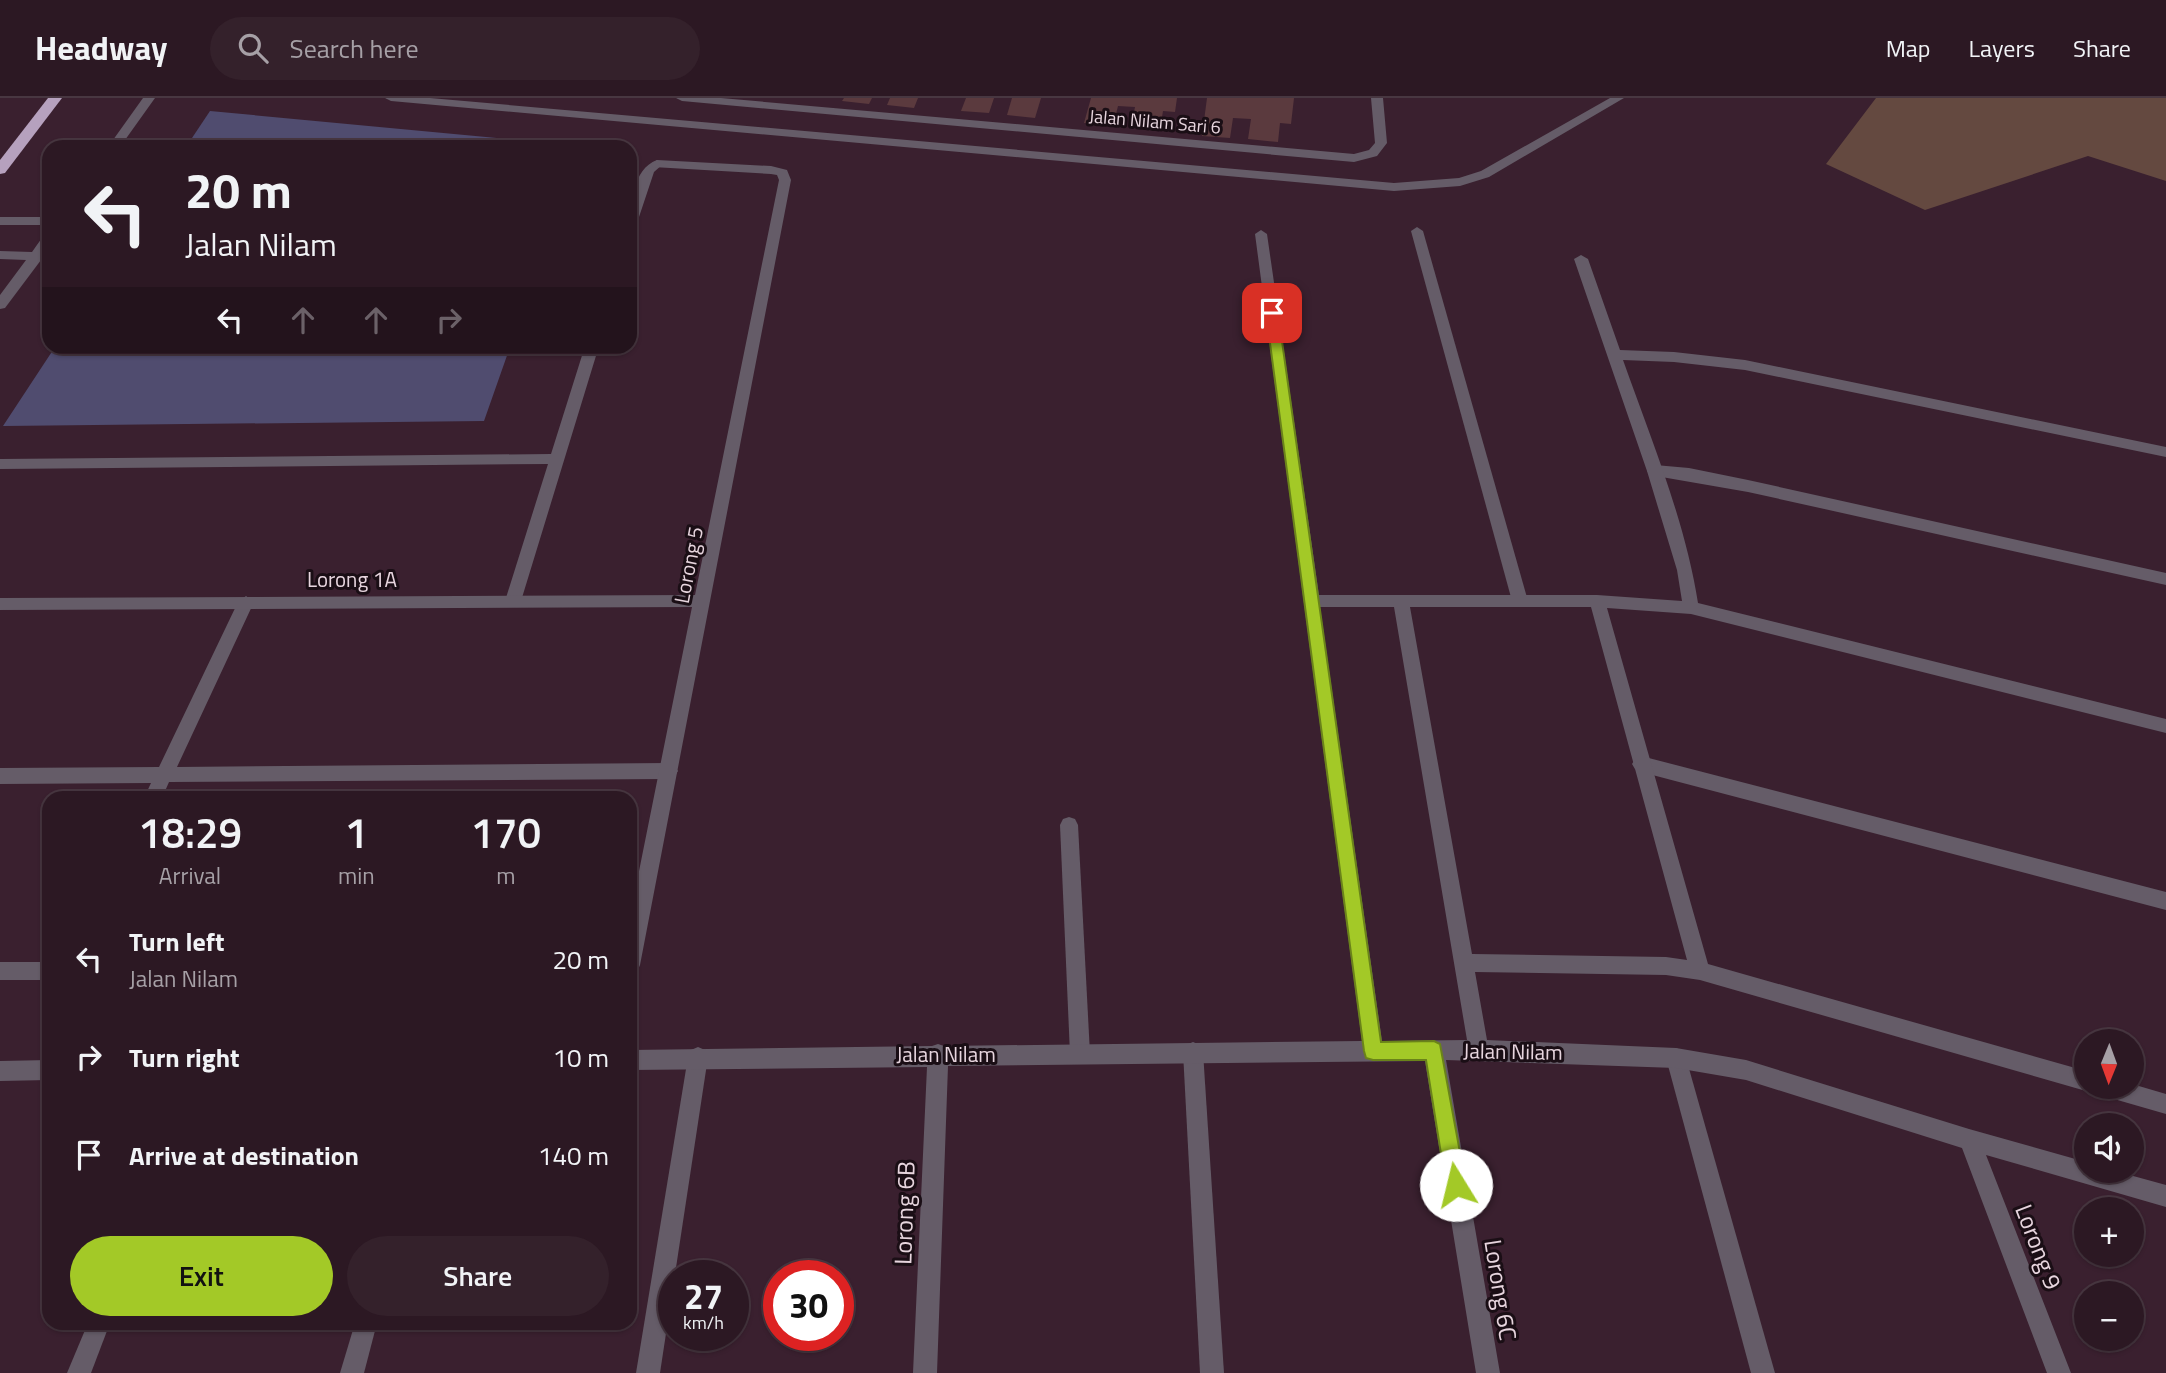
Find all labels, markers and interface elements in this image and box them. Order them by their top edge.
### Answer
search box [210,17,700,80]
text: Headway [35,23,168,73]
icon: search [234,29,272,67]
text: Search here [290,29,419,68]
text: Map [1886,30,1931,66]
text: Layers [1969,30,2035,66]
text: Share [2073,30,2131,66]
street label: Jalan Nilam Sari 6 [1088,102,1222,141]
text: 20 m [185,152,292,227]
icon: left [70,168,161,259]
text: Jalan Nilam [185,220,337,268]
pin [1242,283,1302,343]
icon: arrive [1253,294,1291,332]
icon: left [211,301,249,339]
icon: ahead [284,301,322,339]
icon: ahead [357,301,395,339]
icon: right [430,301,468,339]
street label: Lorong 5 [665,524,711,606]
street label: Lorong 1A [307,563,398,595]
text: 18:29 [138,800,242,864]
text: 1 [345,800,368,864]
text: 170 [471,800,541,864]
text: Arrival [159,858,221,893]
text: min [338,858,375,893]
text: m [496,858,515,893]
text: Turn left [129,922,224,961]
icon: left [70,940,108,978]
text: 20 m [552,940,609,979]
text: Jalan Nilam [129,961,238,996]
north arrow [2074,1029,2144,1099]
map controls [2074,1029,2144,1351]
street label: Jalan Nilam [1463,1034,1563,1068]
icon: right [70,1038,108,1076]
text: Turn right [129,1038,240,1077]
text: 10 m [552,1038,609,1077]
street label: Jalan Nilam [896,1038,996,1070]
button: sound [2074,1113,2144,1183]
icon: arrive [70,1136,108,1174]
text: Arrive at destination [129,1136,359,1175]
text: 140 m [538,1136,609,1175]
position arrow [1419,1148,1493,1222]
street label: Lorong 6B [884,1161,924,1265]
button: + [2074,1197,2144,1267]
street label: Lorong 9 [2006,1199,2072,1295]
button: Exit [70,1236,333,1316]
button: Share [347,1236,609,1316]
street label: Lorong 6C [1475,1237,1527,1343]
speed limit sign: 30 [763,1260,854,1351]
text: 27 [684,1269,723,1323]
button: − [2074,1281,2144,1351]
text: km/h [683,1309,724,1336]

